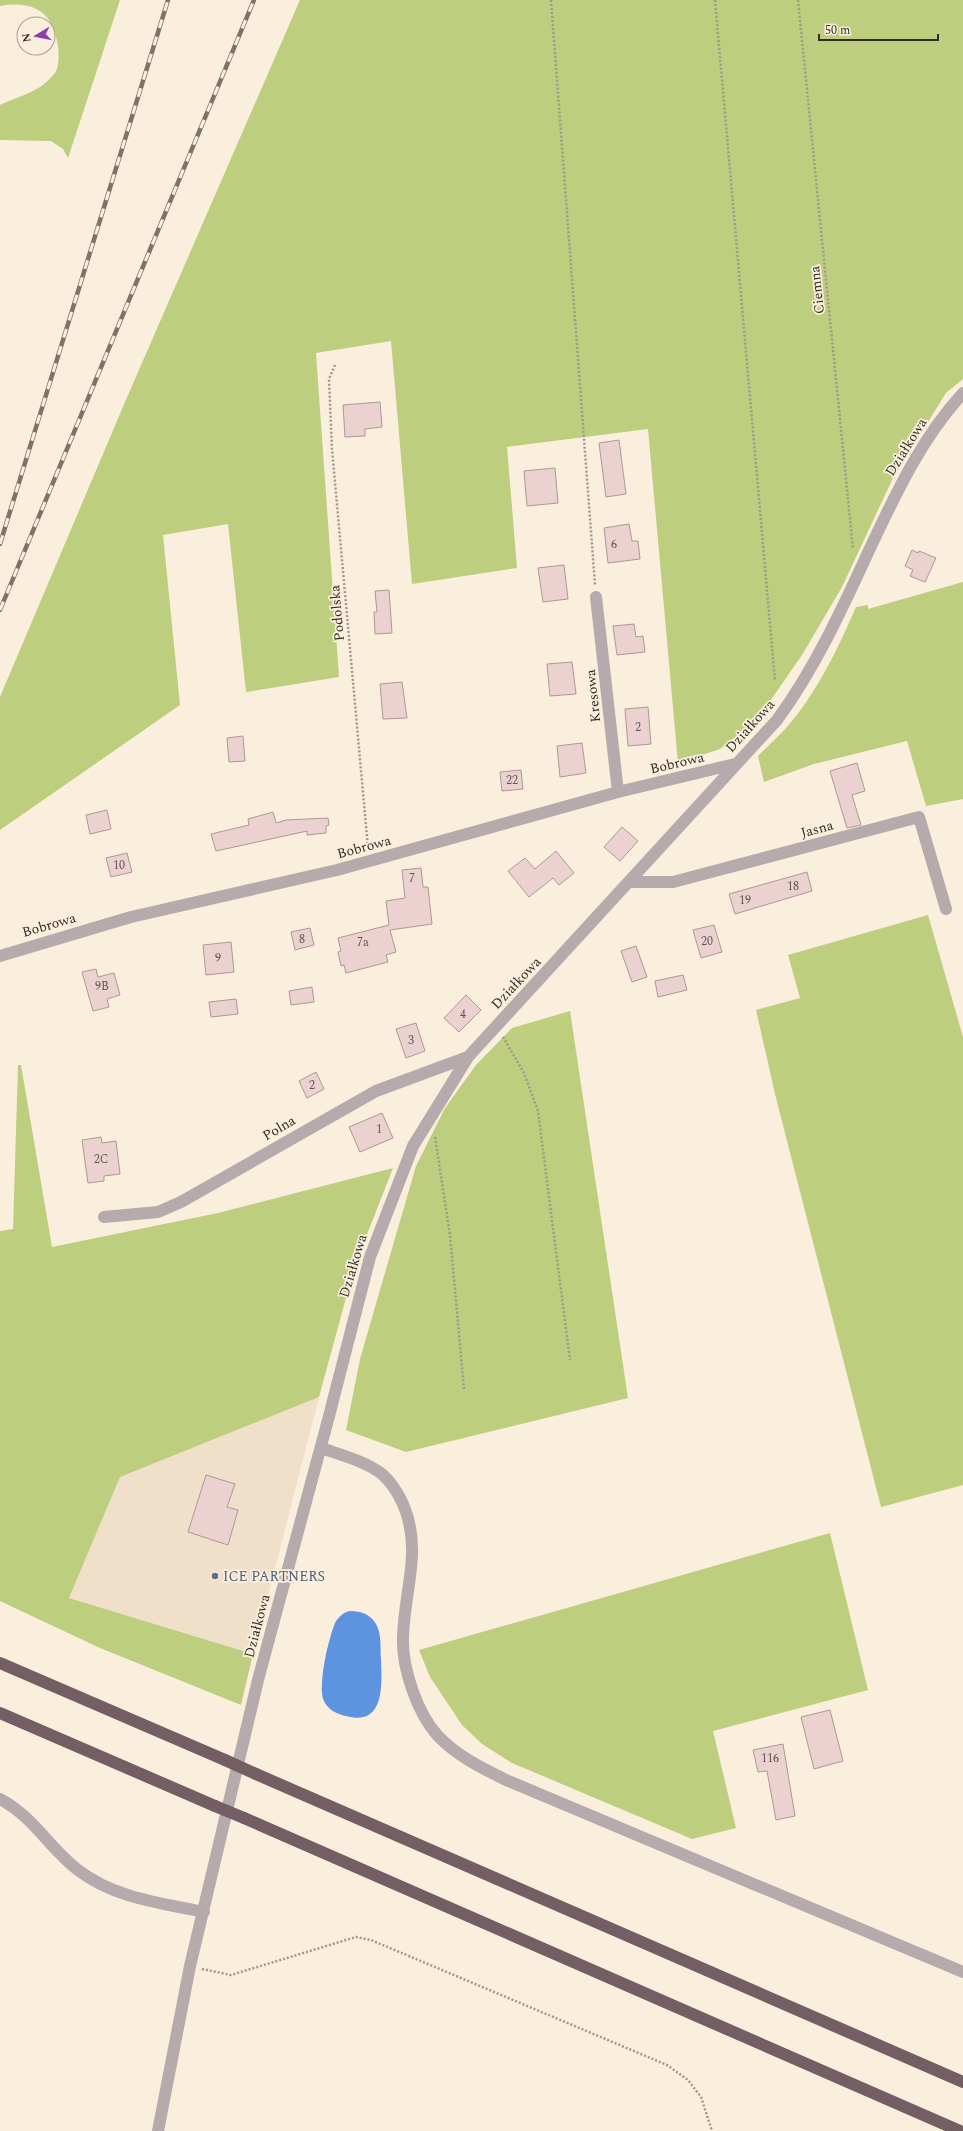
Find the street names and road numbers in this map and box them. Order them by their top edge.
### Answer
street label: Ciemna [804,265,830,315]
street label: Działkowa [880,414,932,480]
street label: Podolska [324,584,350,642]
street label: Kresowa [580,668,606,724]
street label: Działkowa [720,695,780,757]
street label: Bobrowa [648,747,706,779]
street label: Jasna [798,815,836,843]
street label: Bobrowa [335,830,394,864]
street label: Bobrowa [20,907,79,943]
street label: Działkowa [486,952,546,1014]
street label: Polna [258,1110,300,1146]
street label: Działkowa [333,1232,373,1300]
street label: Działkowa [238,1592,276,1660]

